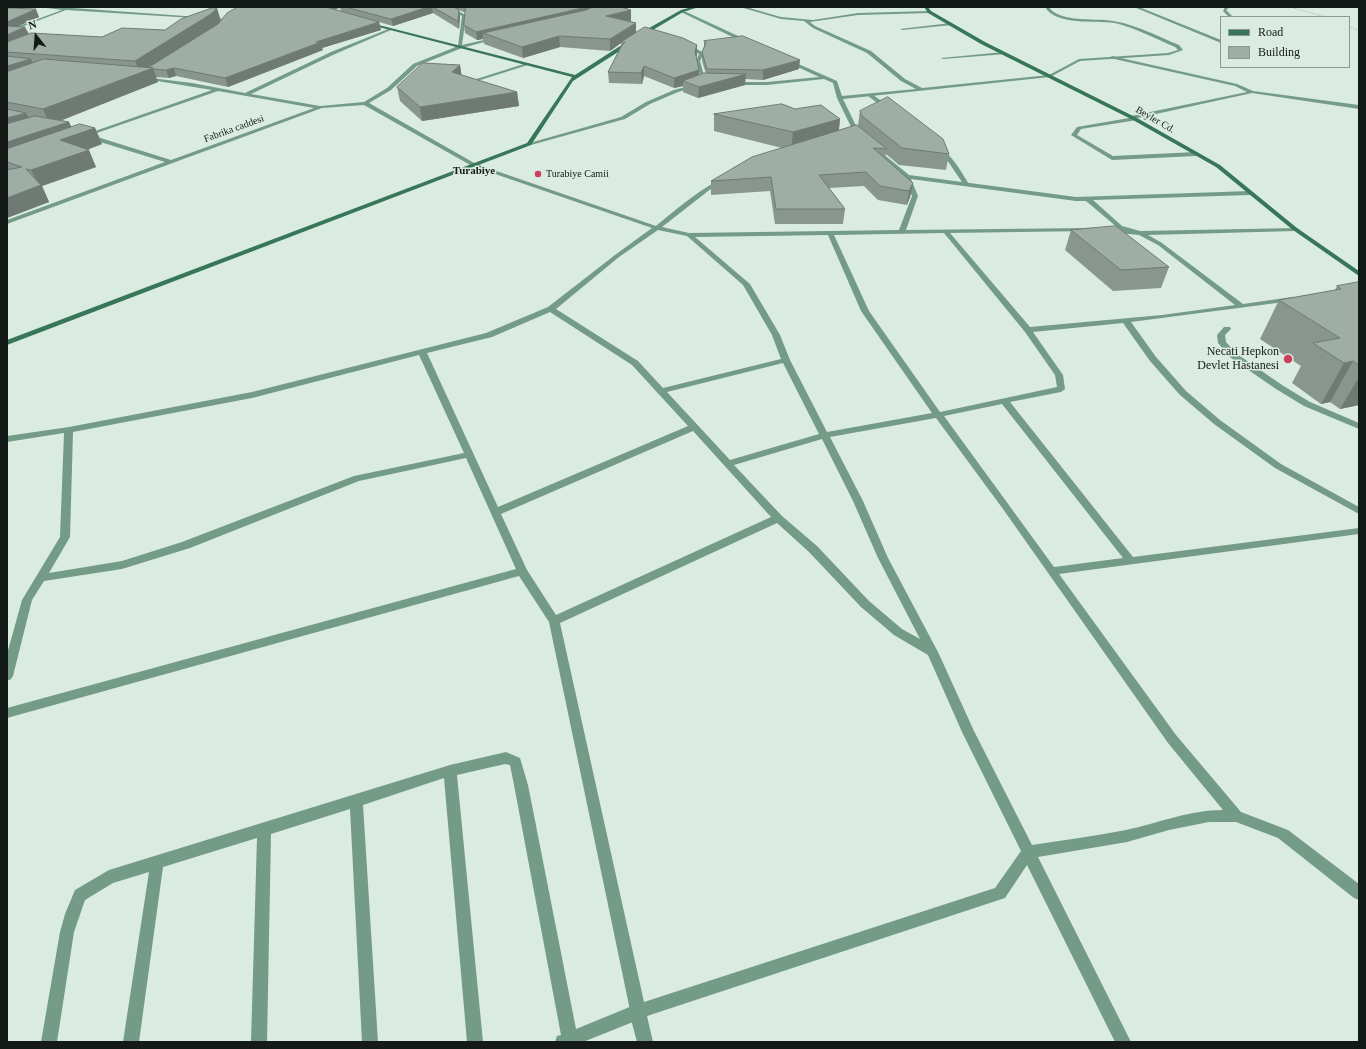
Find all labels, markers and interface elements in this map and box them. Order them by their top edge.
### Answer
north arrow [16,16,56,56]
legend [1220,16,1350,68]
text: N [27,18,38,31]
text: Road [1258,25,1283,39]
text: Building [1258,45,1300,59]
street label: Beyler Cd. [1133,104,1177,136]
street label: Fabrika caddesi [202,113,266,145]
district label: Turabiye [453,164,495,178]
place label: Turabiye Camii [546,168,609,180]
marker: Turabiye Camii [533,169,543,179]
place label: Necati Hepkon Devlet Hastanesi [1197,345,1279,373]
marker: Necati Hepkon Devlet Hastanesi [1282,353,1294,365]

